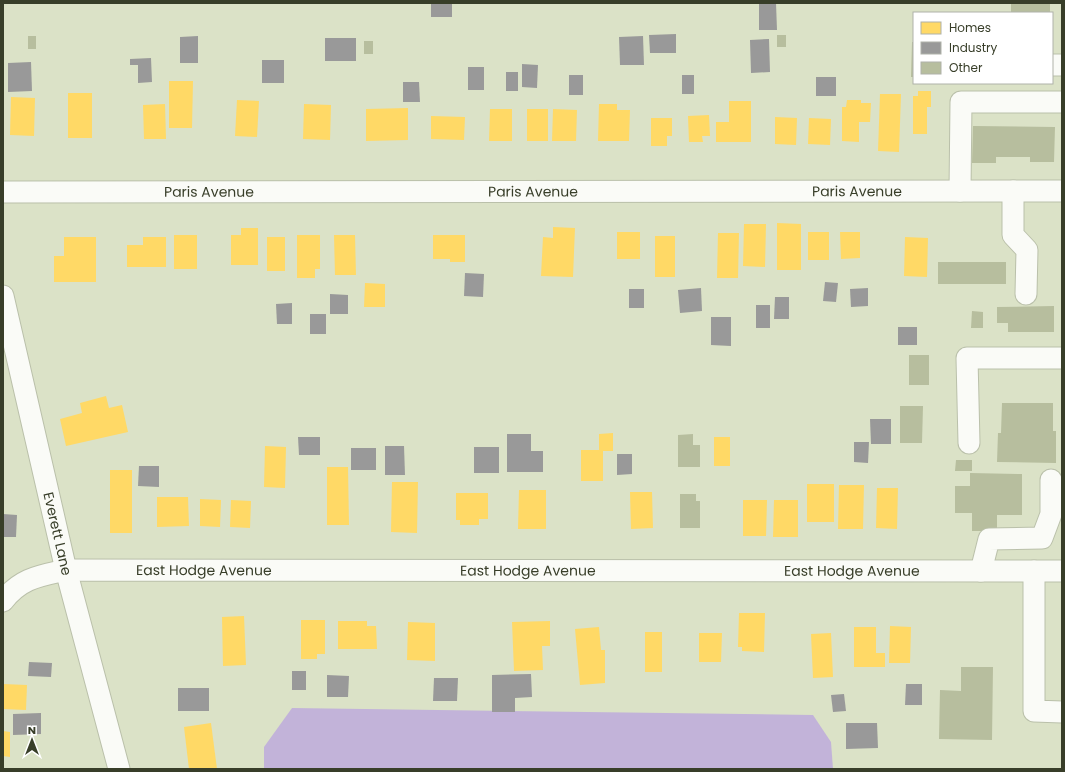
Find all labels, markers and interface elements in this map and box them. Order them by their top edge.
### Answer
legend [913,12,1053,84]
text: Homes [949,19,991,36]
text: Industry [949,39,998,56]
text: Other [949,59,983,76]
street label: Paris Avenue [488,181,578,202]
street label: Paris Avenue [812,181,902,201]
street label: Paris Avenue [164,182,254,202]
street label: Everett Lane [38,490,77,578]
street label: East Hodge Avenue [136,560,272,580]
street label: East Hodge Avenue [460,560,596,581]
street label: East Hodge Avenue [784,561,920,581]
north arrow [12,720,52,760]
text: N [28,722,36,738]

